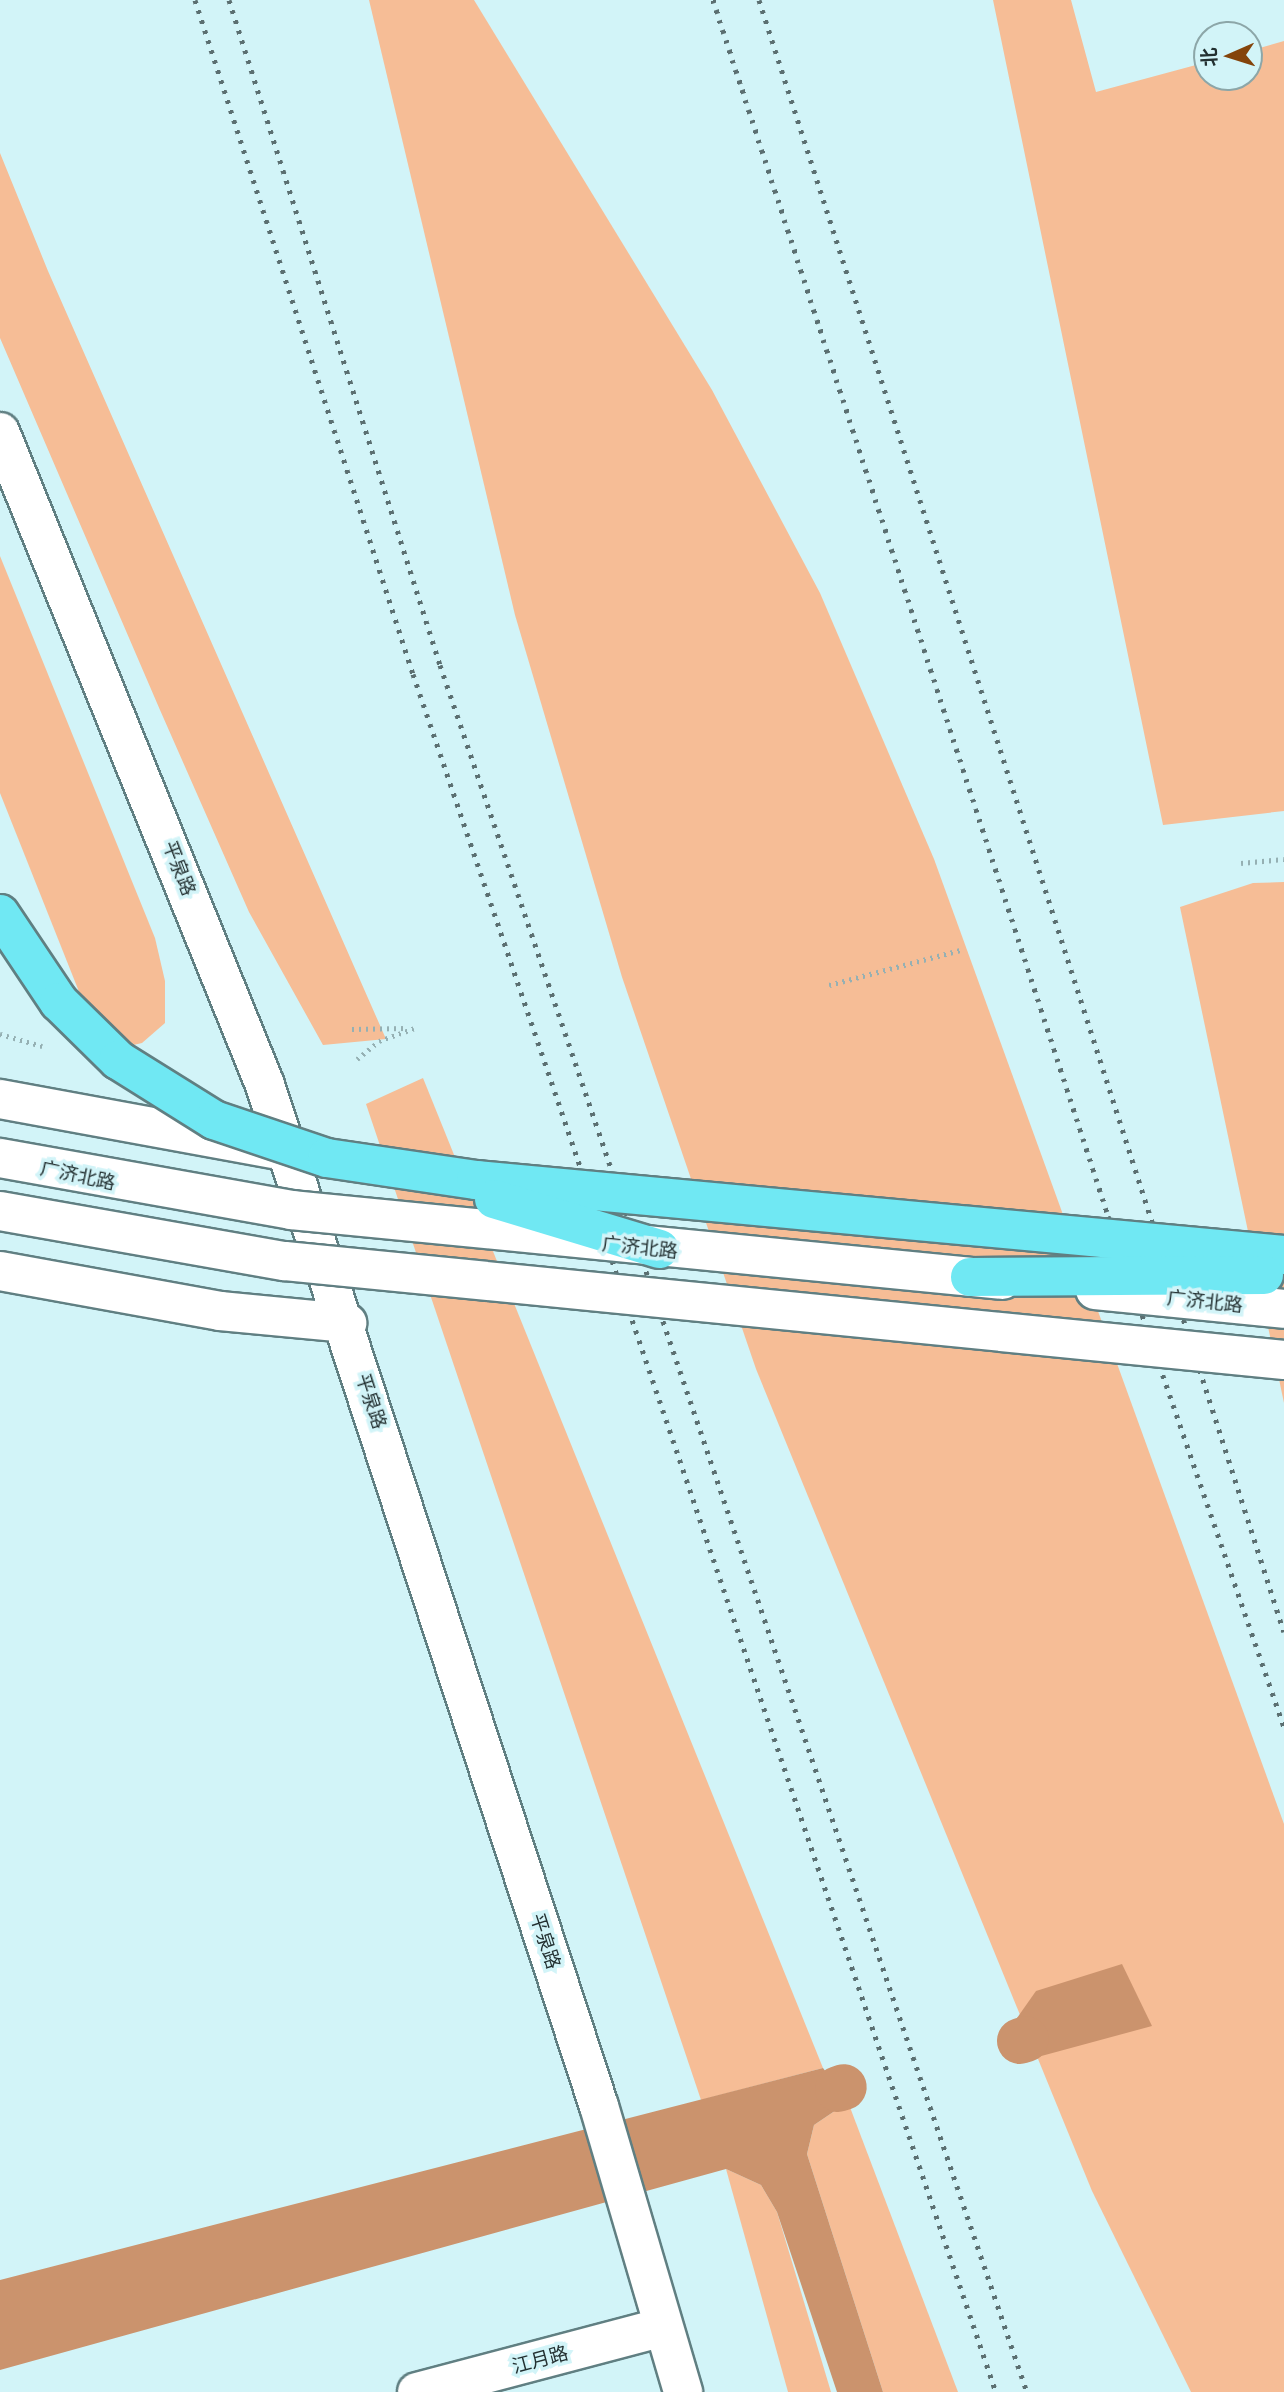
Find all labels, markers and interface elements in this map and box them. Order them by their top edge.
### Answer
north arrow [1193,21,1263,91]
text: 北 [1196,47,1222,67]
street label: 平泉路 [159,837,201,899]
street label: 广济北路 [38,1156,118,1194]
street label: 广济北路 [601,1232,679,1262]
street label: 广济北路 [1166,1286,1244,1316]
street label: 平泉路 [352,1370,392,1432]
street label: 平泉路 [526,1910,566,1972]
street label: 江月路 [510,2341,570,2377]

